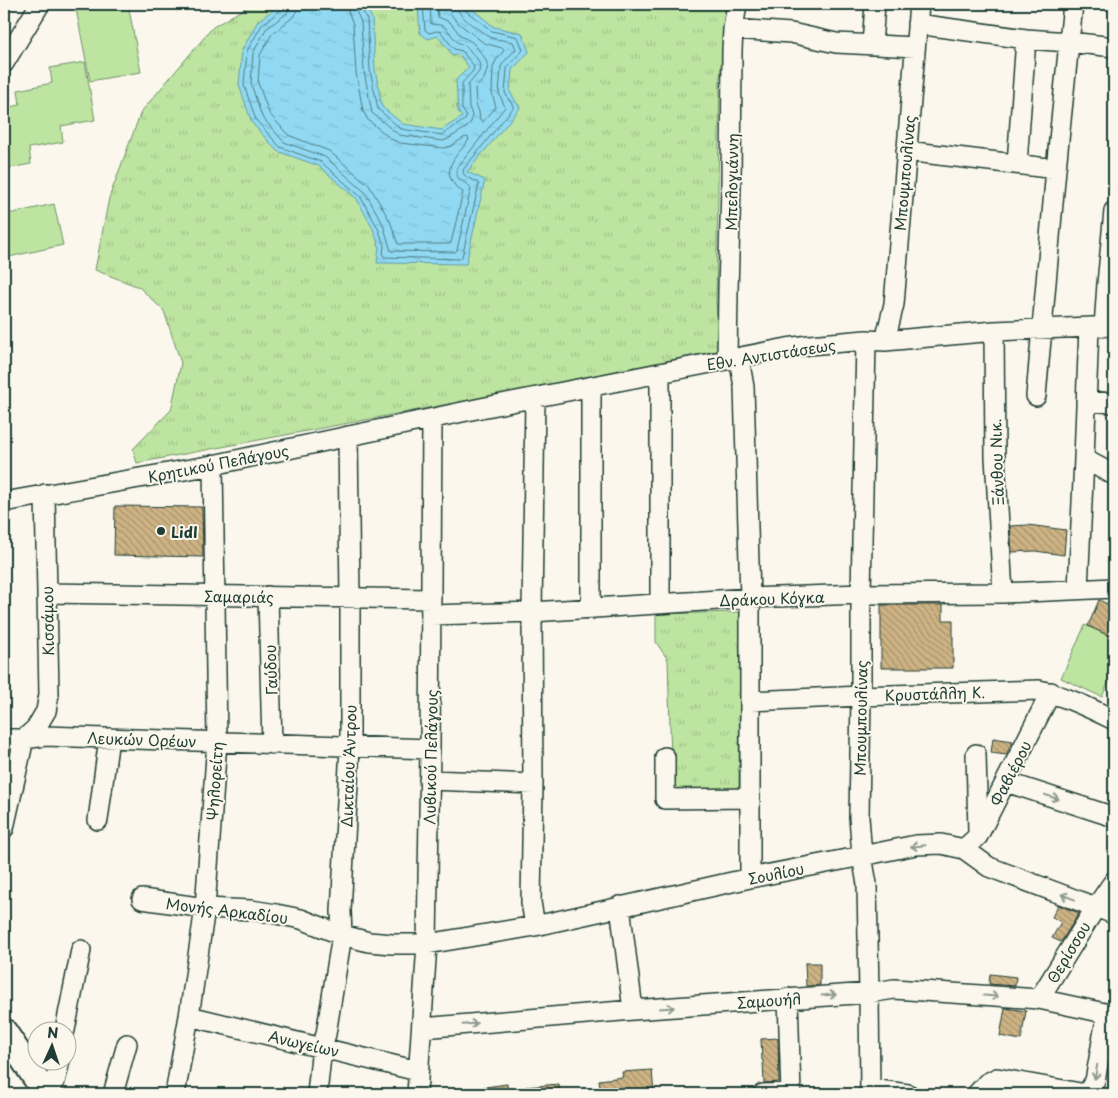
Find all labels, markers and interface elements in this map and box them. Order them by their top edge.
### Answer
street label: Μπουμπουλίνας [887,114,921,232]
street label: Μπελογιάννη [719,133,743,231]
street label: Εθν. Αντιστάσεως [705,332,837,376]
street label: Ξάνθου Νικ. [983,418,1009,506]
street label: Κρητικού Πελάγους [146,438,291,488]
place label: Lidl [171,520,198,543]
marker: Lidl [155,525,167,537]
street label: Σαμαριάς [204,584,274,608]
street label: Δράκου Κόγκα [719,585,825,611]
street label: Κισσάμου [35,586,59,656]
street label: Γαύδου [258,644,282,696]
street label: Μπουμπουλίνας [847,660,873,776]
street label: Κρυστάλλη Κ. [884,680,986,706]
street label: Λυβικού Πελάγους [417,689,443,825]
street label: Δικταίου Άντρου [334,704,362,828]
street label: Λευκών Ορέων [87,726,197,752]
street label: Φαβιέρου [984,736,1036,810]
street label: Ψηλορείτη [200,741,228,821]
one-way arrow [1044,793,1059,802]
one-way arrow [910,841,926,850]
street label: Σουλίου [746,856,806,890]
street label: Μονής Αρκαδίου [165,891,289,929]
one-way arrow [1061,892,1077,901]
street label: Θερίσσου [1040,917,1096,987]
street label: Σαμουήλ [736,986,802,1014]
one-way arrow [821,991,837,1000]
one-way arrow [983,991,999,1000]
one-way arrow [659,1003,675,1012]
one-way arrow [462,1019,478,1029]
north arrow [28,1020,78,1070]
text: N [47,1022,59,1043]
street label: Ανωγείων [266,1024,342,1062]
one-way arrow [1091,1064,1101,1080]

